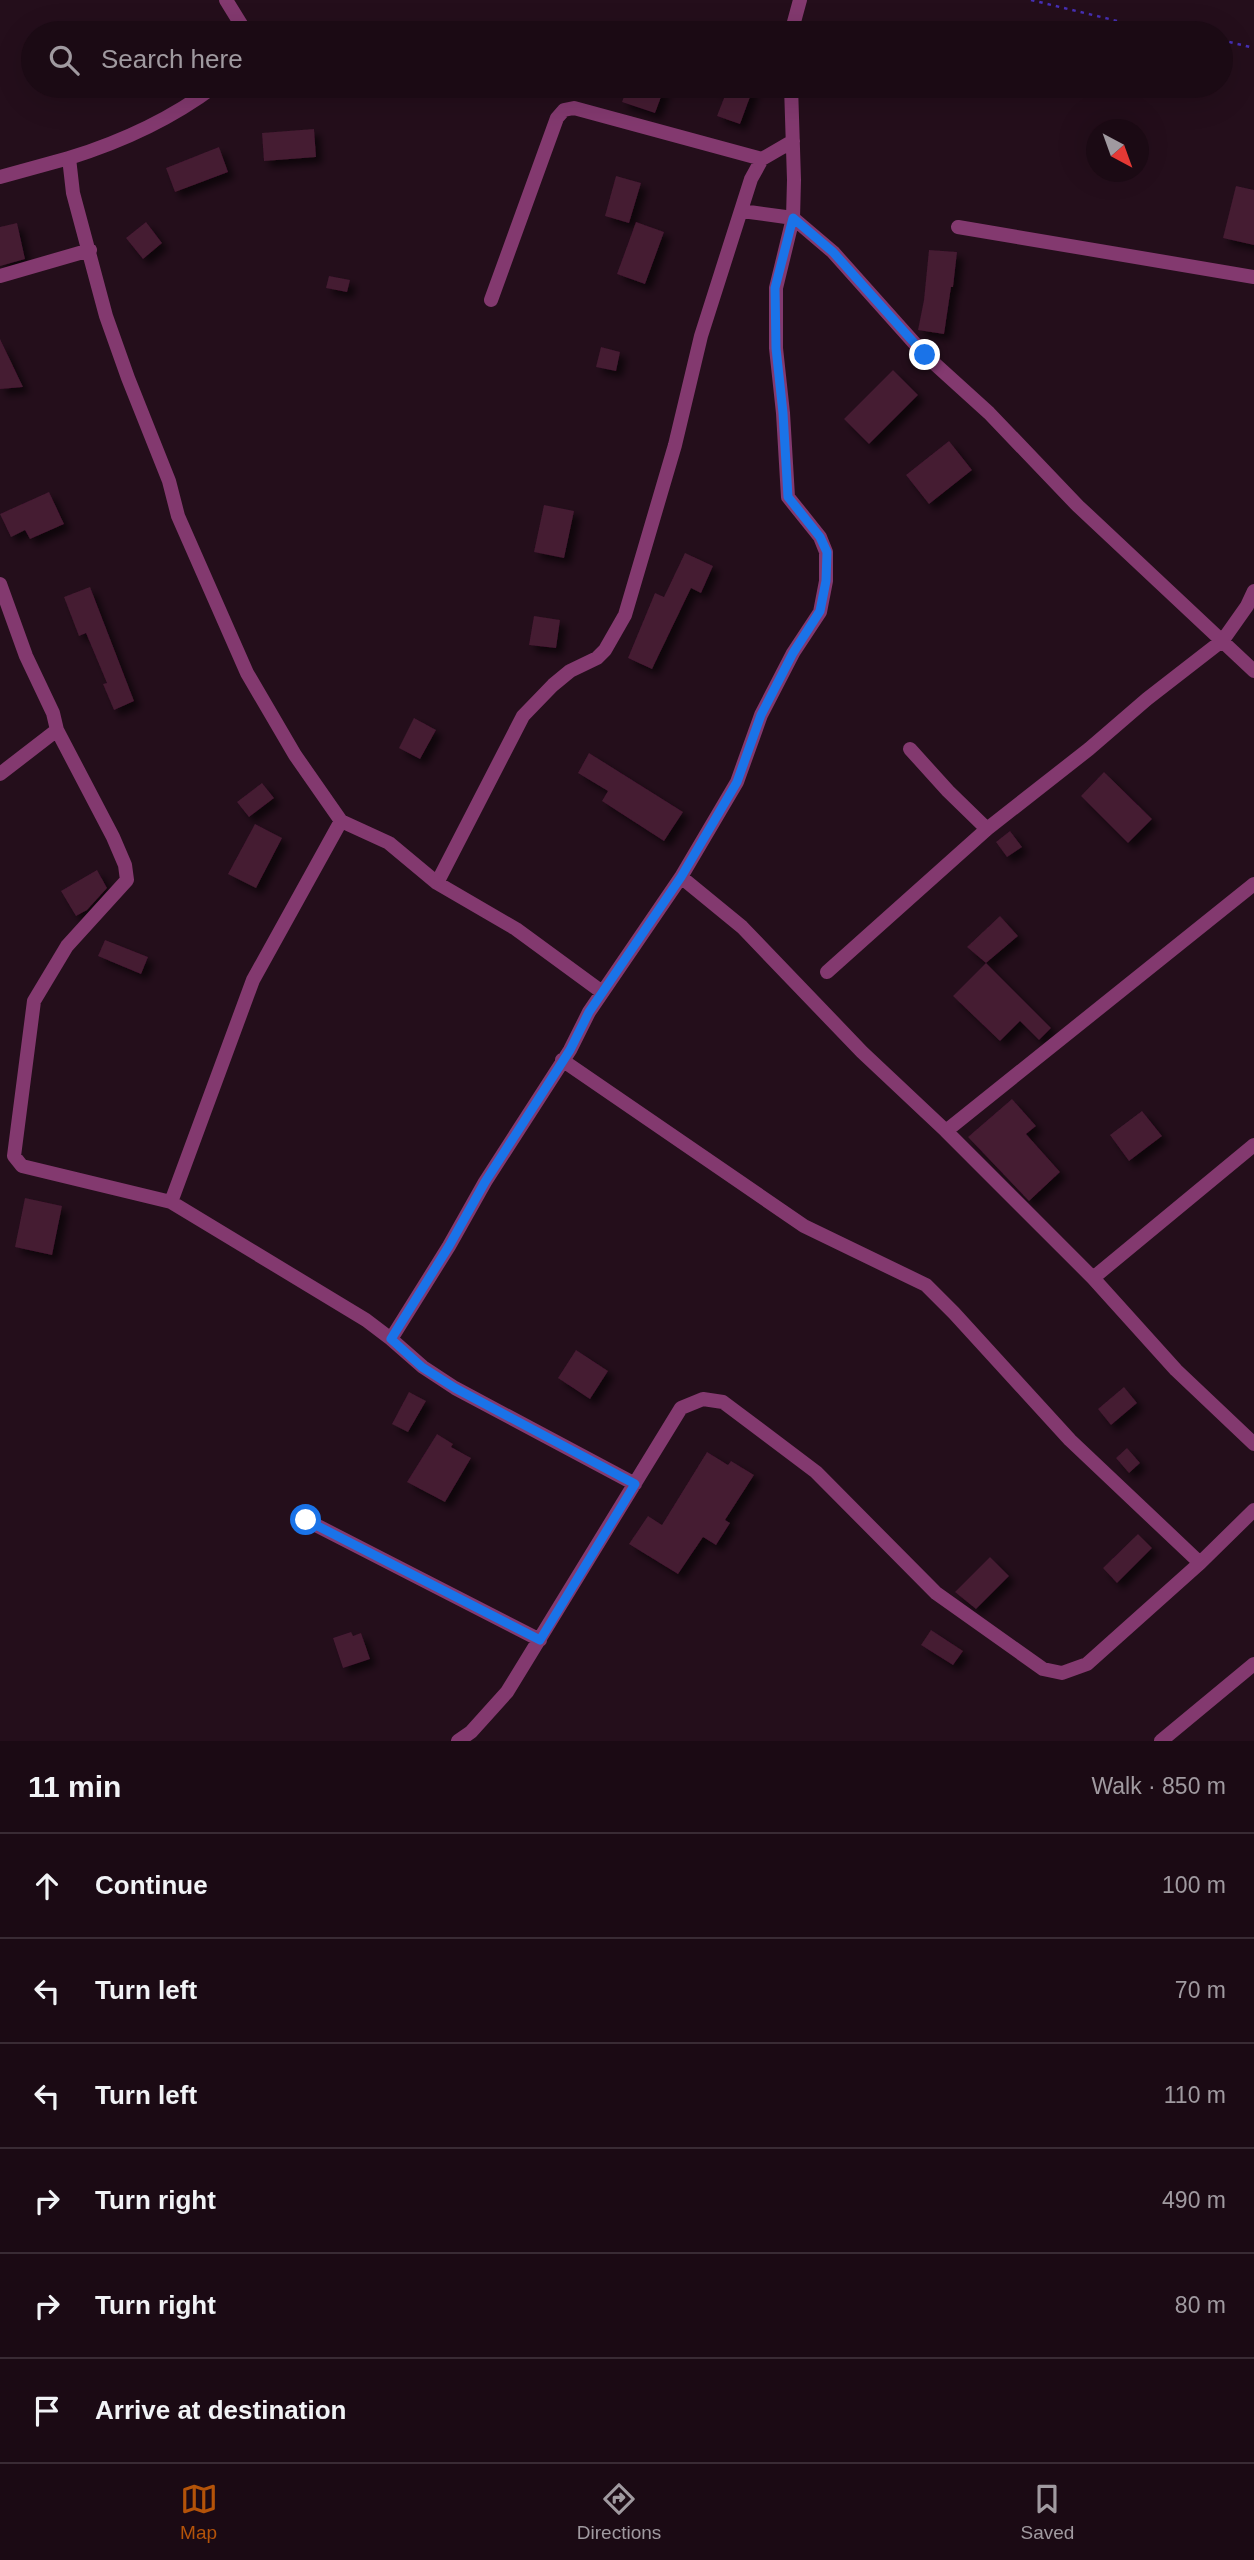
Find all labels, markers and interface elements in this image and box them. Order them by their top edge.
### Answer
search box [21,21,1233,98]
icon: search [45,41,83,79]
text: Search here [101,44,243,74]
north arrow [1086,119,1149,182]
route end [909,339,940,370]
route start [290,1504,321,1535]
text: 11 min [28,1770,121,1803]
text: Walk · 850 m [1091,1773,1226,1799]
icon: ahead [28,1867,66,1905]
text: Continue [95,1870,208,1900]
text: 100 m [1162,1872,1226,1898]
icon: left [28,1972,66,2010]
text: Turn left [95,1975,197,2005]
text: 70 m [1175,1977,1226,2003]
icon: left [28,2077,66,2115]
text: Turn left [95,2080,197,2110]
text: 110 m [1164,2082,1226,2108]
icon: right [28,2182,66,2220]
text: Turn right [95,2185,216,2215]
text: 490 m [1162,2187,1226,2213]
icon: right [28,2287,66,2325]
text: Turn right [95,2290,216,2320]
text: 80 m [1175,2292,1226,2318]
icon: arrive [28,2392,66,2430]
text: Arrive at destination [95,2395,346,2425]
tab: Map [180,2480,218,2544]
tab: Directions [577,2480,661,2544]
tab: Saved [1020,2480,1074,2544]

